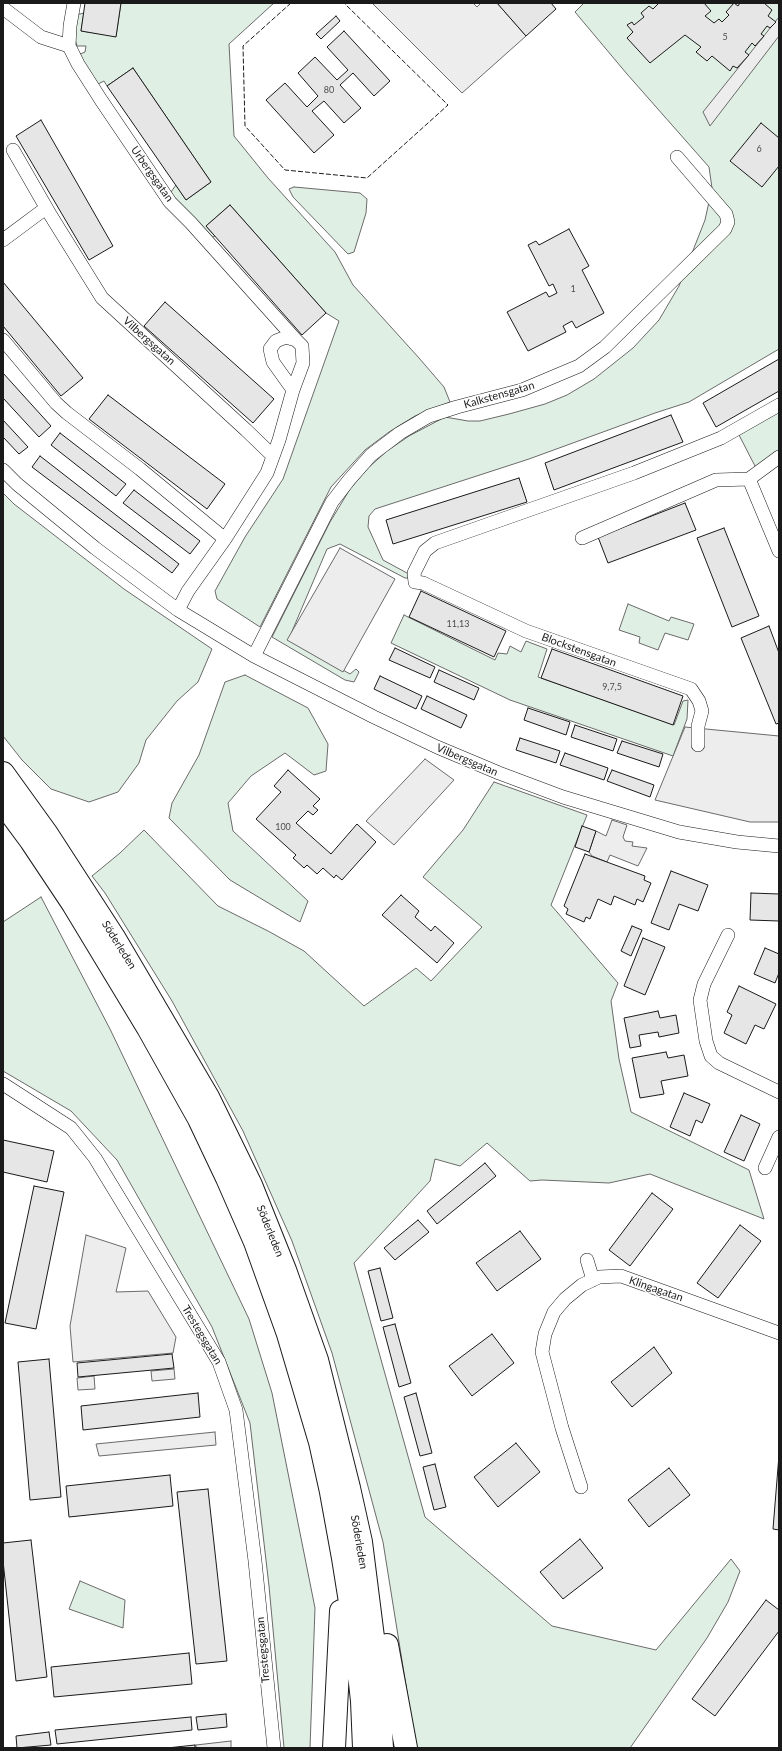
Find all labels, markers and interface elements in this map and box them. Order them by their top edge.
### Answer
house number: 5 [722,32,728,42]
house number: 80 [324,85,334,95]
street label: Urbergsgatan [128,144,176,204]
house number: 6 [756,144,762,154]
house number: 1 [570,284,576,294]
street label: Vilbergsgatan [120,314,178,368]
street label: Kalkstensgatan [462,379,536,411]
house number: 11,13 [447,619,469,629]
street label: Blockstensgatan [540,630,618,670]
house number: 9,7,5 [602,682,622,692]
street label: Vilbergsgatan [434,741,500,779]
house number: 100 [275,822,291,832]
street label: Söderleden [99,918,139,972]
street label: Söderleden [254,1203,286,1259]
street label: Klingagatan [627,1274,685,1304]
street label: Trestegsgatan [179,1303,225,1367]
street label: Söderleden [348,1514,370,1570]
street label: Trestegsgatan [254,1616,272,1684]

